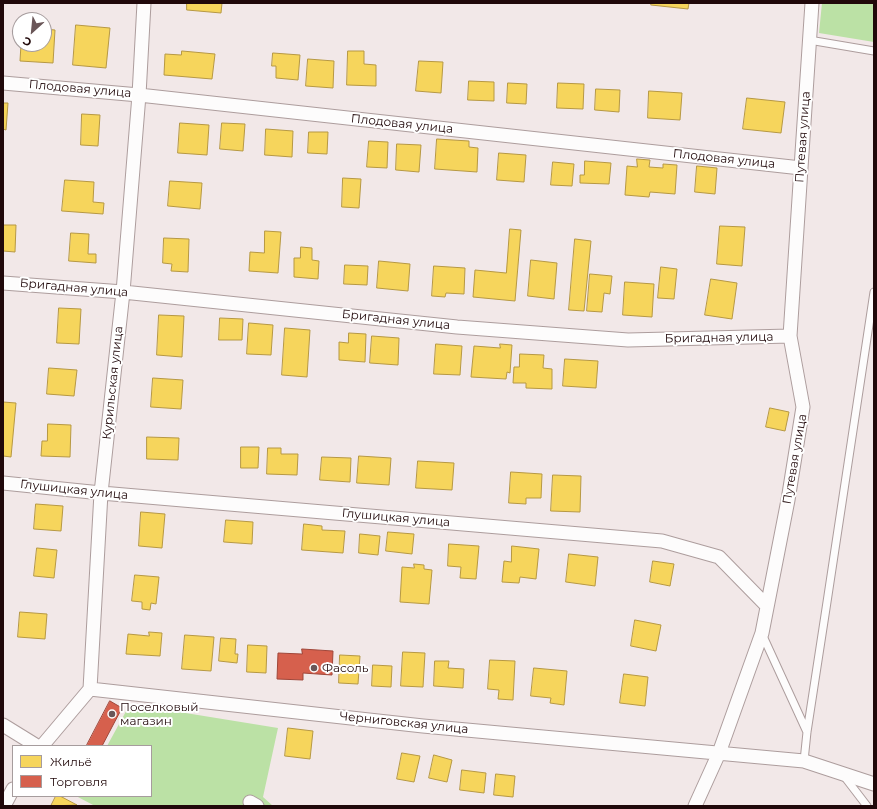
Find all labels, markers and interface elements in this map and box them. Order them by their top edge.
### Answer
north arrow [12,12,52,52]
text: С [20,34,34,50]
street label: Плодовая улица [28,77,132,101]
street label: Путевая улица [793,91,813,183]
street label: Плодовая улица [350,111,454,137]
street label: Плодовая улица [672,146,776,172]
street label: Бригадная улица [19,276,129,300]
street label: Бригадная улица [341,307,451,333]
street label: Курильская улица [100,325,126,441]
street label: Бригадная улица [665,330,773,346]
street label: Путевая улица [780,413,810,505]
street label: Глушицкая улица [19,477,129,503]
street label: Глушицкая улица [341,506,451,530]
place label: Фасоль [322,661,369,675]
marker: Фасоль [309,663,319,673]
place label: Поселковый магазин [120,700,198,728]
marker: Поселковый магазин [107,709,117,719]
street label: Черниговская улица [339,709,469,737]
legend [12,745,152,797]
text: Жильё [50,754,92,769]
text: Торговля [50,774,107,789]

